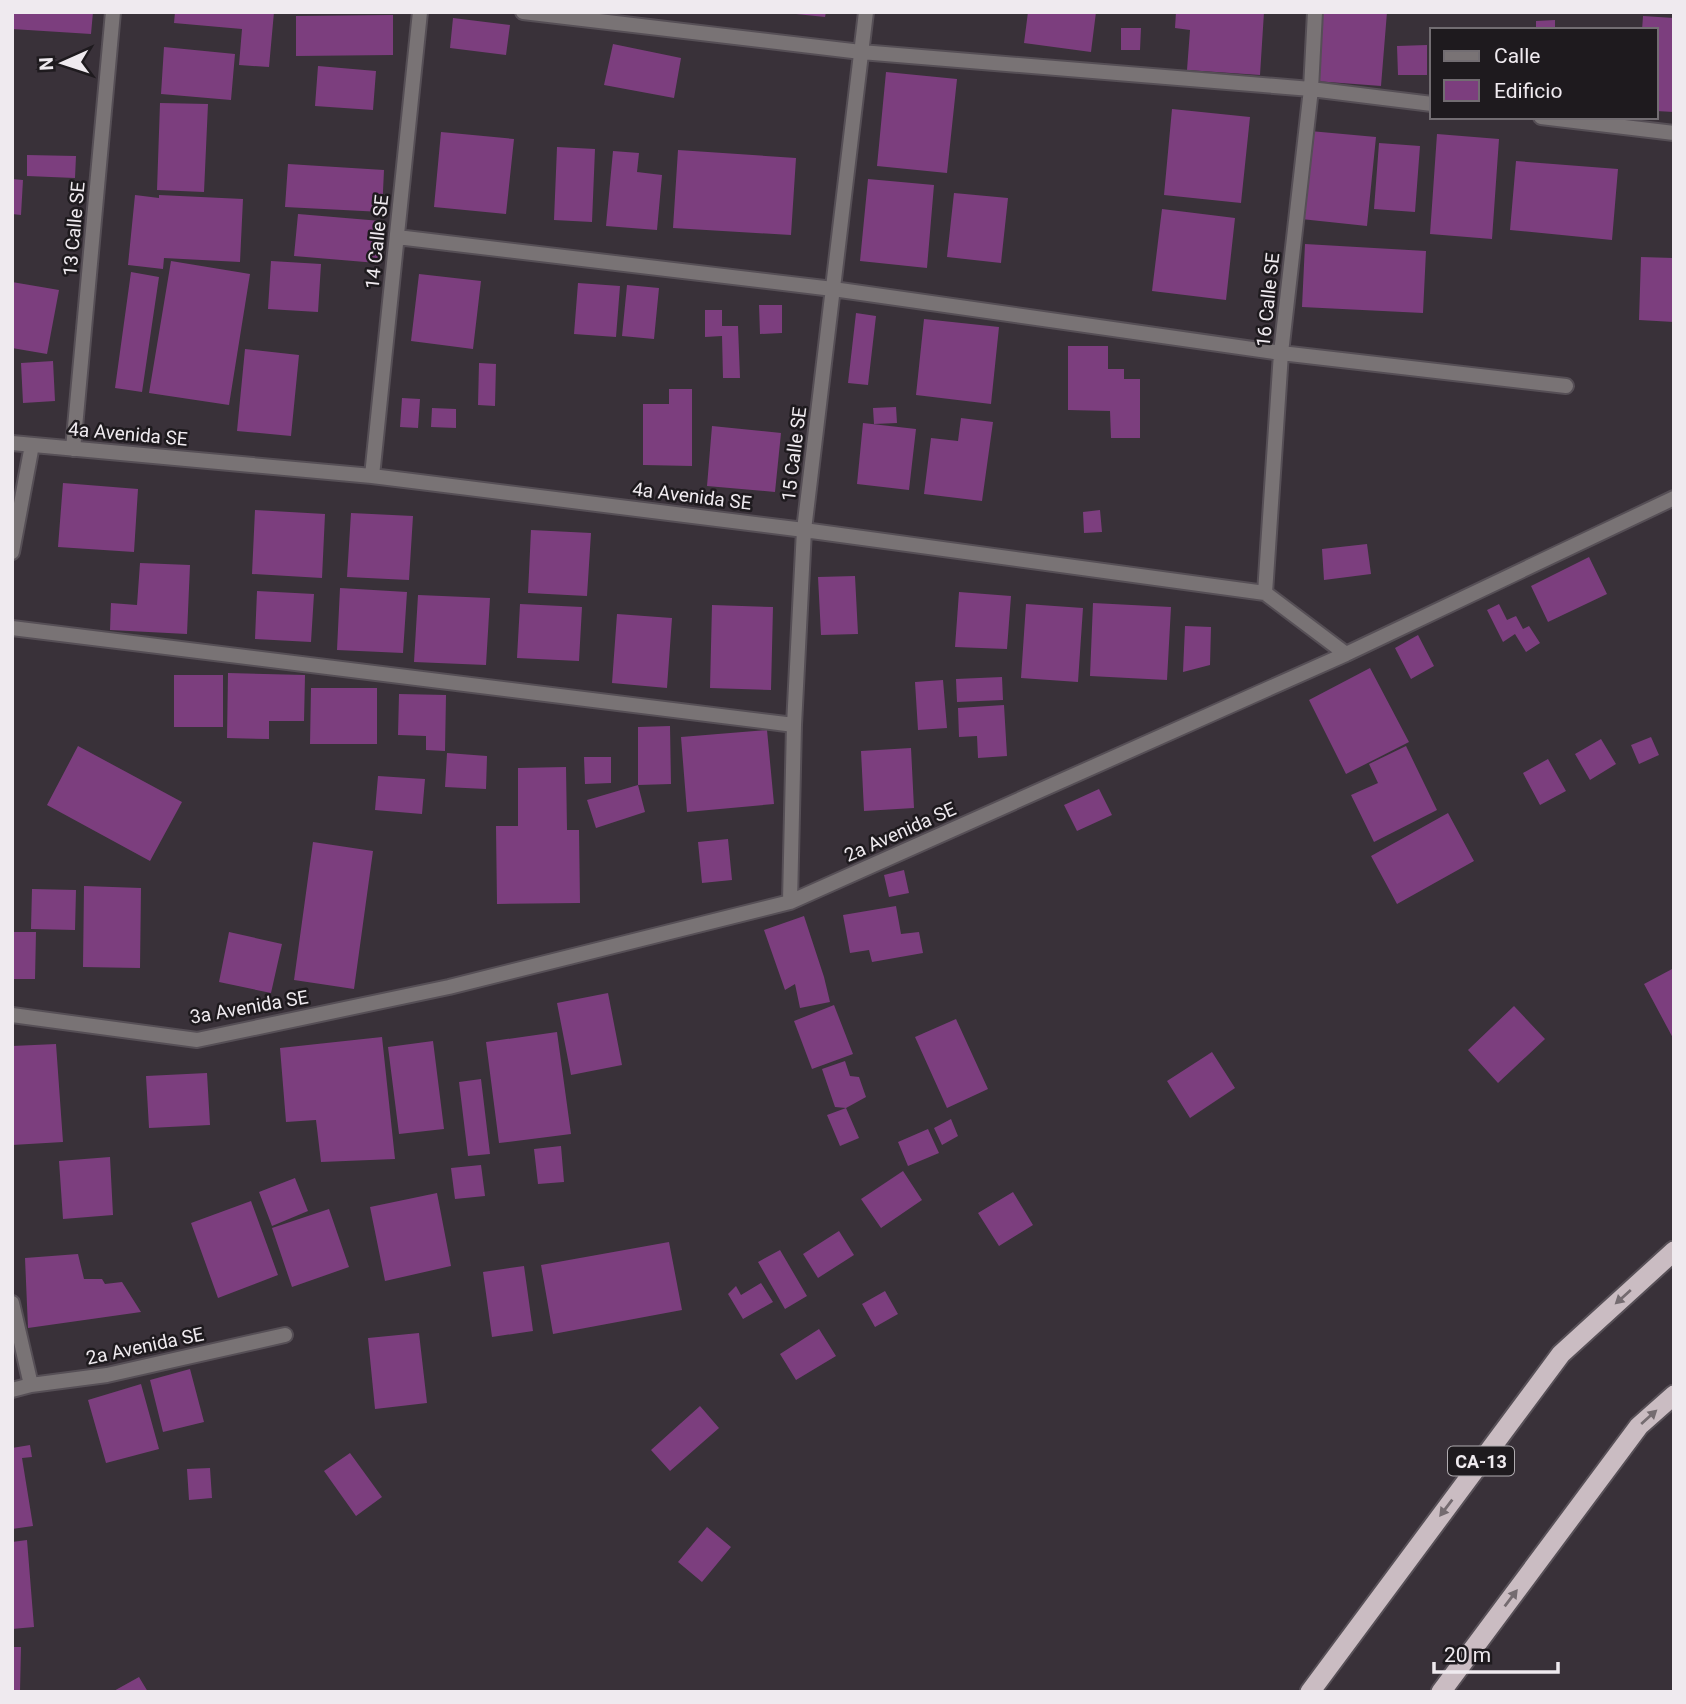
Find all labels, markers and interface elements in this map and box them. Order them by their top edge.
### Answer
north arrow [28,28,98,98]
legend [1430,28,1658,119]
text: Calle [1494,44,1540,68]
text: N [35,57,58,71]
text: Edificio [1494,79,1562,103]
street label: 13 Calle SE [58,181,90,277]
street label: 14 Calle SE [361,193,393,290]
street label: 16 Calle SE [1252,251,1284,348]
street label: 15 Calle SE [777,405,811,502]
street label: 4a Avenida SE [67,417,189,451]
street label: 4a Avenida SE [631,477,753,515]
street label: 2a Avenida SE [841,797,960,867]
street label: 3a Avenida SE [188,985,310,1029]
one-way arrow [1614,1289,1632,1305]
street label: 2a Avenida SE [84,1322,206,1370]
one-way arrow [1640,1409,1658,1425]
road number: CA-13 [1448,1446,1514,1476]
one-way arrow [1440,1499,1454,1517]
one-way arrow [1504,1589,1518,1607]
scale bar [1434,1630,1558,1674]
text: 20 m [1444,1643,1491,1667]

